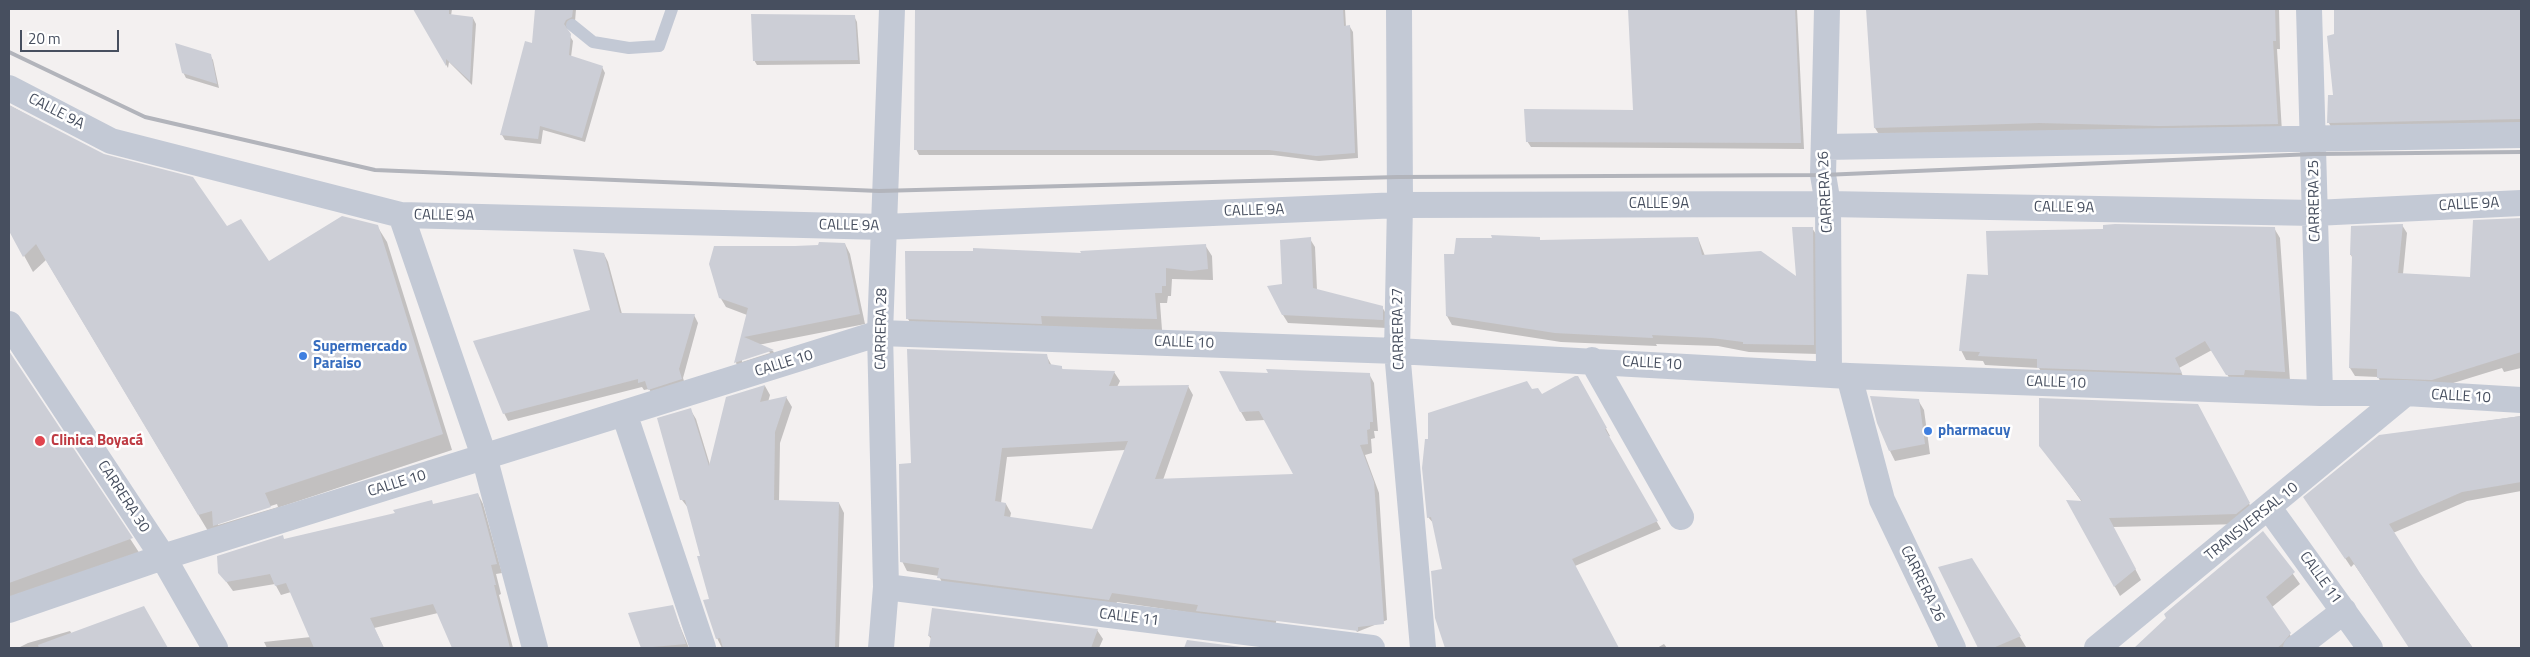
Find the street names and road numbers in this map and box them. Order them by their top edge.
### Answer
street label: CALLE 9A [25,90,87,134]
street label: CARRERA 26 [1815,151,1837,233]
street label: CARRERA 25 [2305,160,2325,242]
street label: CALLE 9A [2438,194,2500,216]
street label: CALLE 9A [1629,195,1689,213]
street label: CALLE 9A [2034,198,2094,218]
street label: CALLE 9A [1224,201,1284,221]
street label: CALLE 9A [414,206,474,226]
street label: CALLE 9A [819,216,879,236]
street label: CARRERA 28 [872,288,892,370]
street label: CARRERA 27 [1389,288,1409,370]
street label: CALLE 10 [1154,333,1214,353]
street label: CALLE 10 [753,347,815,381]
street label: CALLE 10 [1622,353,1682,375]
street label: CALLE 10 [2026,373,2086,393]
street label: CALLE 10 [2431,386,2491,408]
street label: CARRERA 30 [93,458,153,536]
street label: CALLE 10 [366,467,428,501]
street label: TRANSVERSAL 10 [2202,479,2302,565]
street label: CARRERA 26 [1896,543,1948,625]
street label: CALLE 11 [2295,548,2345,608]
street label: CALLE 11 [1098,605,1160,631]

